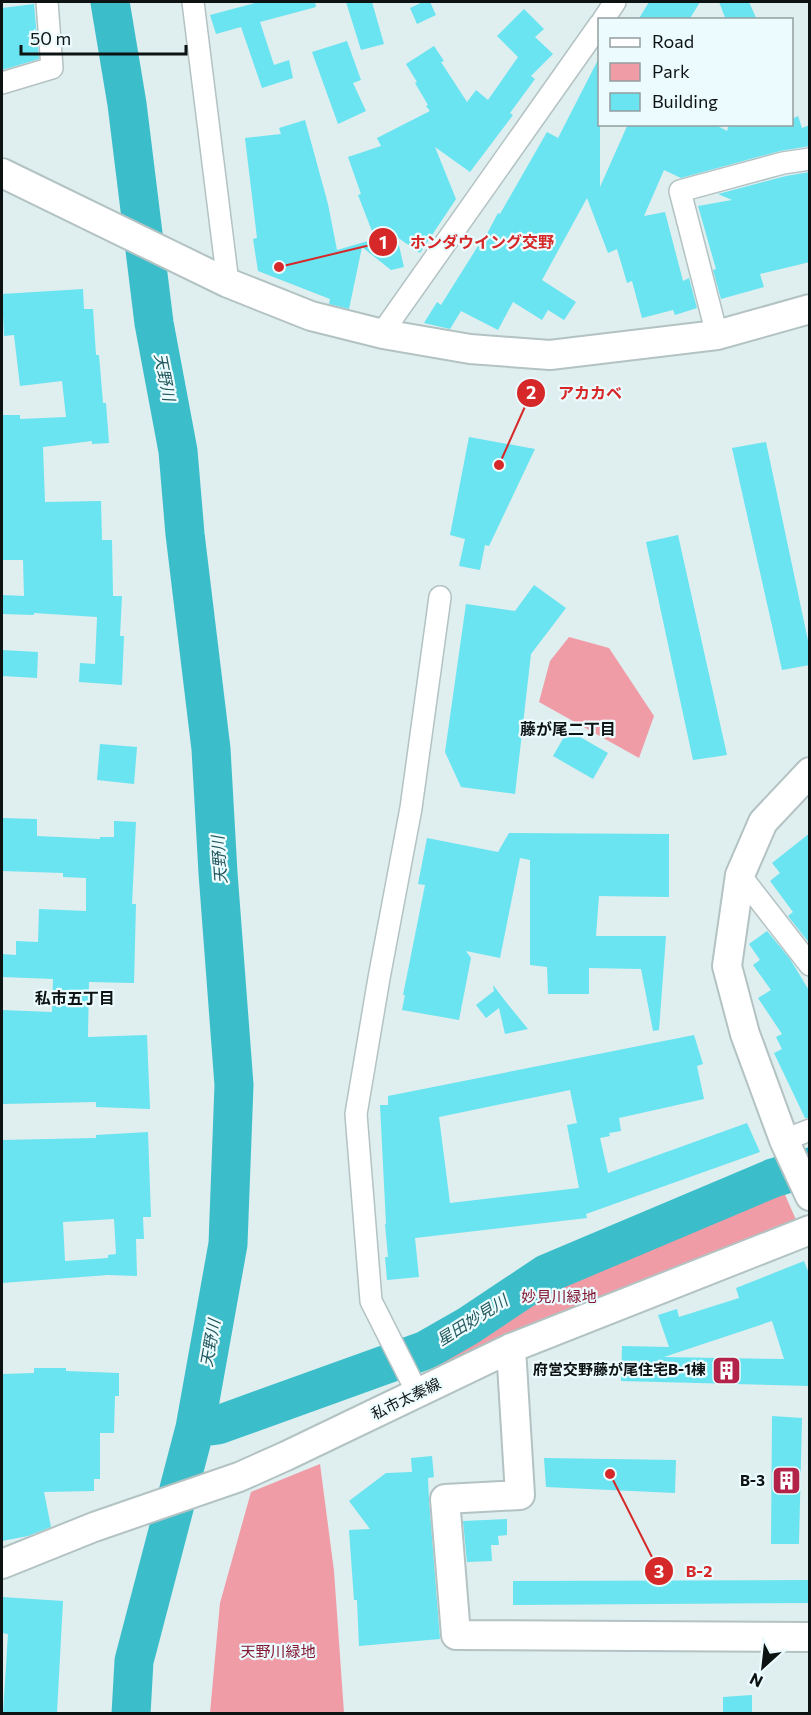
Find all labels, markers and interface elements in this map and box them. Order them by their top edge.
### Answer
scale bar [21,18,186,56]
legend [598,18,793,126]
text: 50 m [30,27,71,49]
text: Road [652,30,694,52]
text: Park [652,60,690,82]
text: Building [652,90,718,112]
callout: ホンダウイング交野 [368,225,566,259]
text: 1 [379,231,387,253]
text: ホンダウイング交野 [410,232,554,251]
water label: 天野川 [152,352,180,404]
callout: アカカベ [516,376,634,410]
text: 2 [526,381,536,403]
text: アカカベ [558,383,622,402]
district label: 藤が尾二丁目 [520,719,616,738]
water label: 天野川 [207,833,230,885]
district label: 私市五丁目 [35,988,115,1007]
park label: 妙見川緑地 [521,1287,597,1305]
water label: 星田妙見川 [433,1289,512,1349]
water label: 天野川 [196,1316,223,1368]
building icon: 府営交野藤が尾住宅B-1棟 [711,1354,743,1386]
place label: 府営交野藤が尾住宅B-1棟 [533,1360,706,1378]
street label: 私市太秦線 [368,1374,443,1423]
building icon: B-3 [770,1465,802,1497]
place label: B-3 [740,1471,765,1489]
callout: B-2 [644,1554,724,1588]
text: 3 [654,1560,664,1582]
text: B-2 [686,1561,712,1580]
north arrow [733,1637,793,1697]
park label: 天野川緑地 [240,1642,316,1660]
text: N [746,1670,766,1692]

